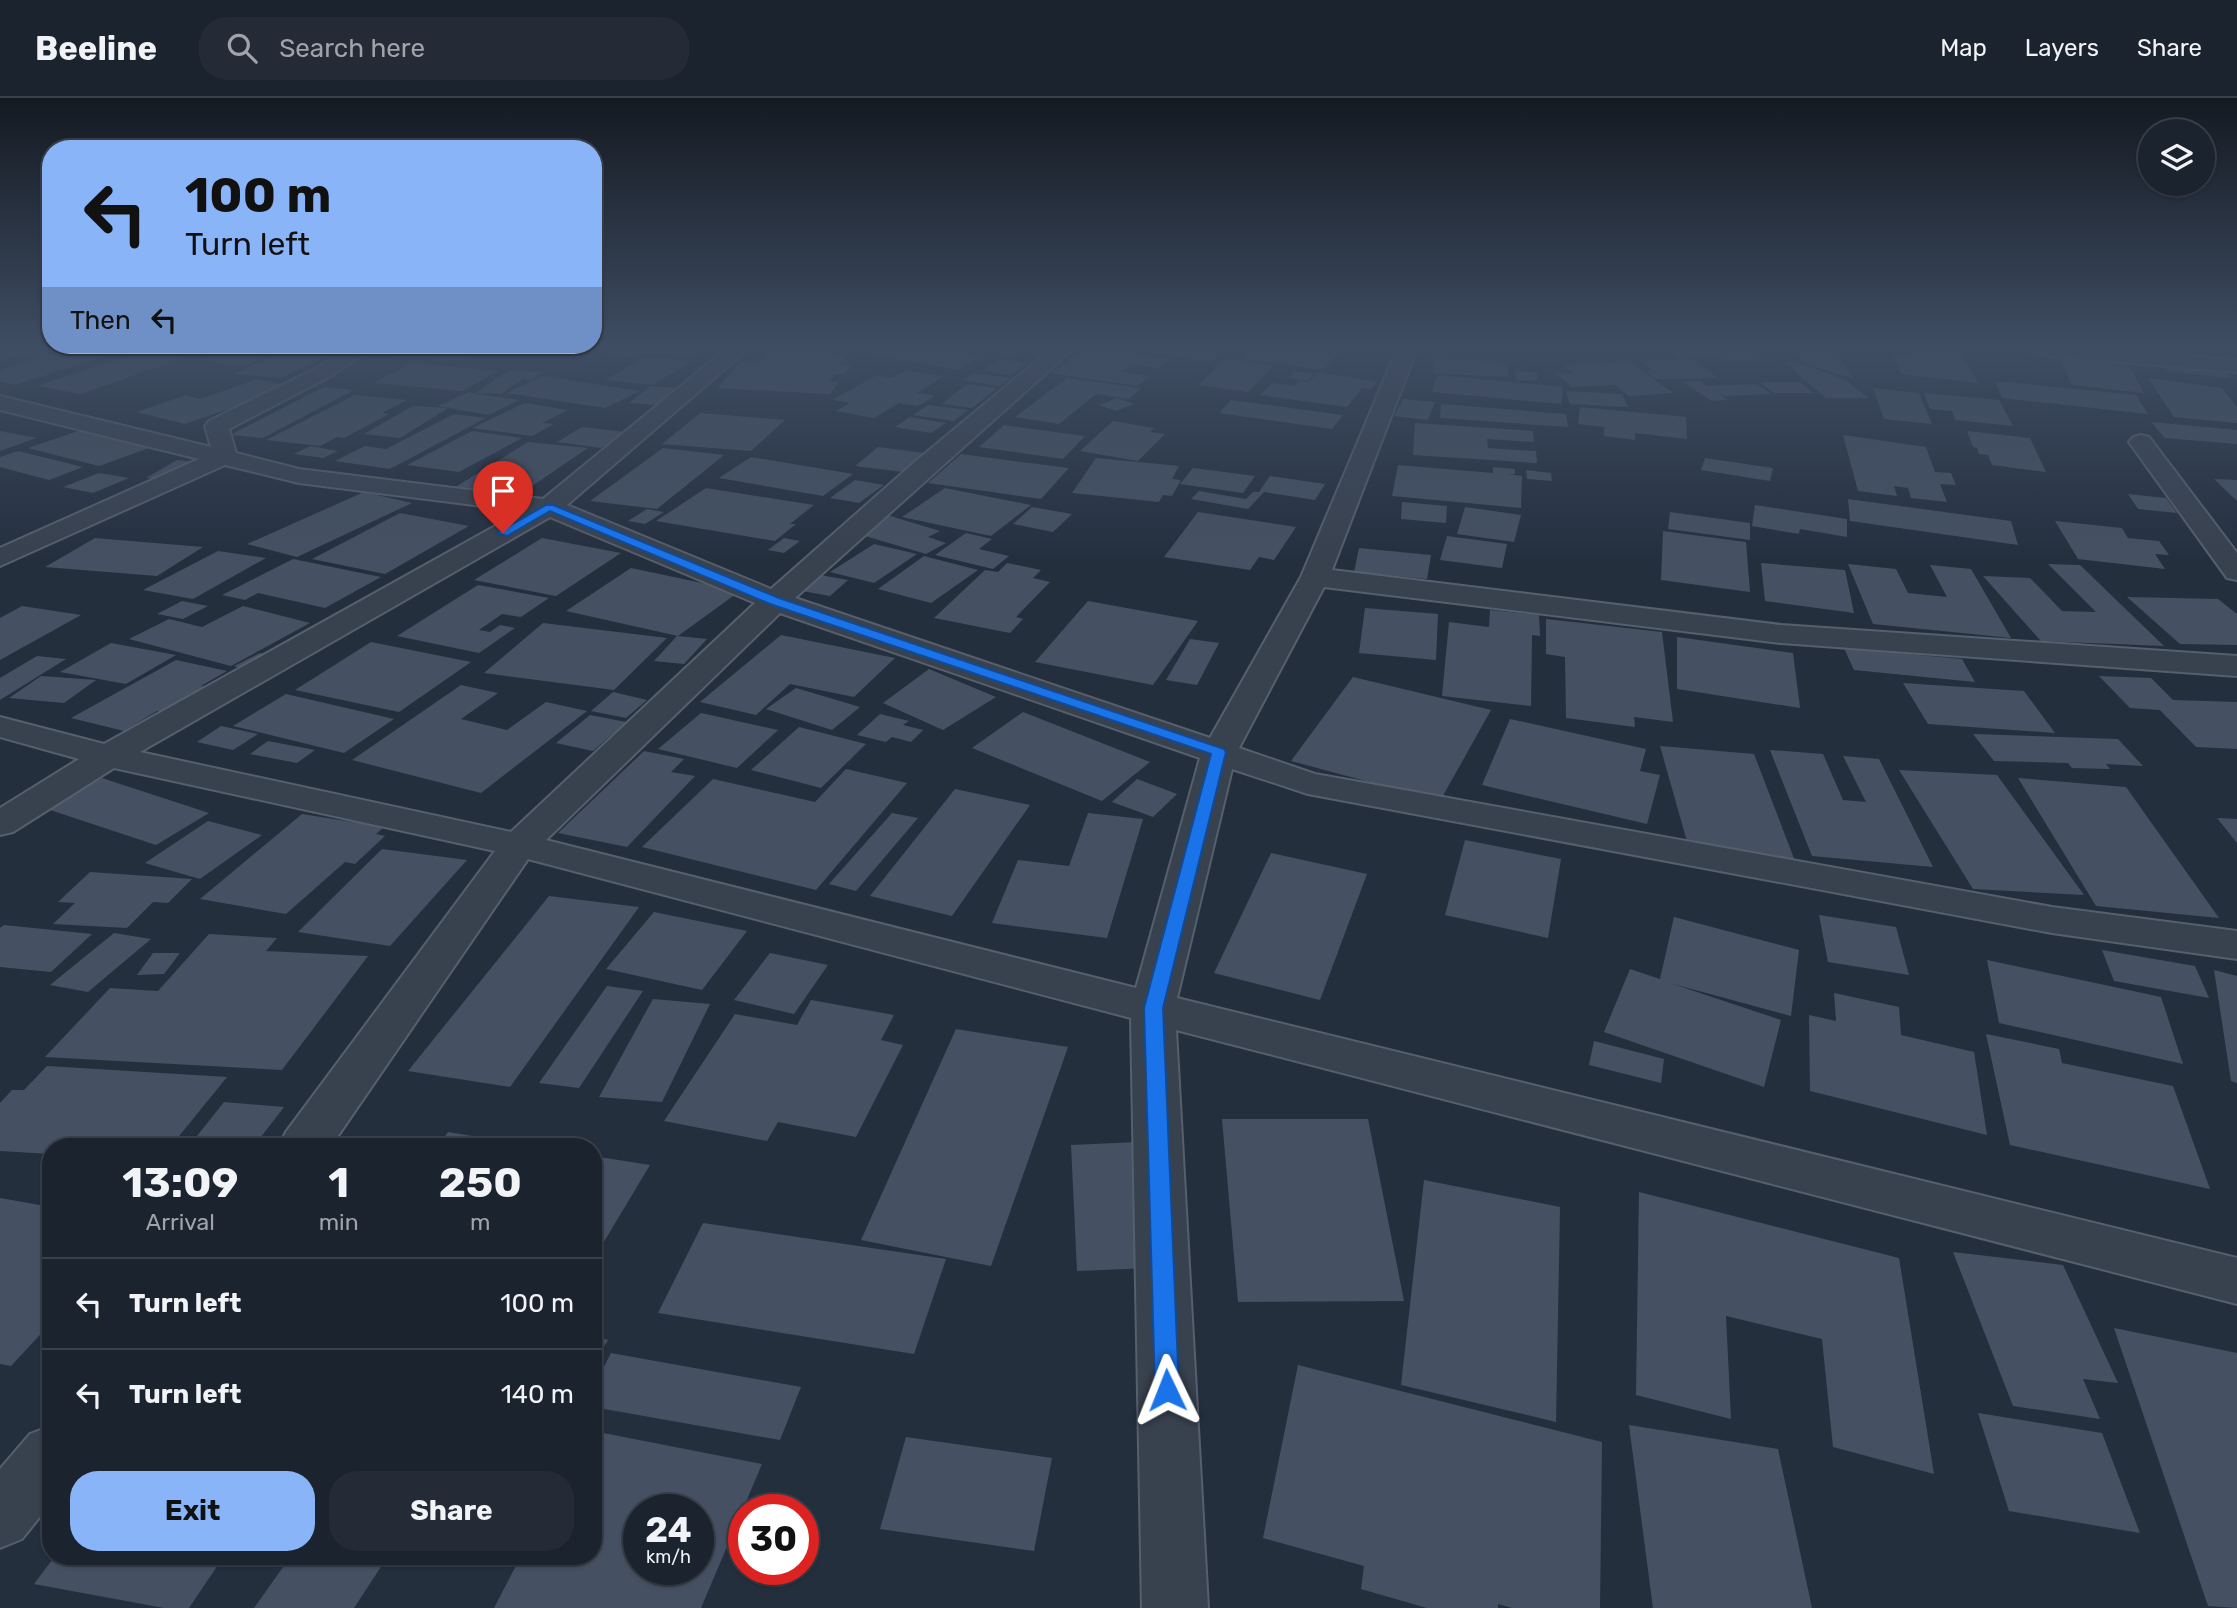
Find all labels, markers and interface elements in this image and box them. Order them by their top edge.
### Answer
search box [199,17,689,80]
text: Beeline [35,29,157,68]
icon: search [223,29,261,67]
text: Search here [279,33,425,64]
text: Map [1940,34,1987,62]
text: Layers [2025,34,2099,62]
text: Share [2137,34,2202,62]
map controls [2138,119,2215,196]
button: layers [2138,119,2215,196]
text: 100 m [185,166,331,224]
icon: left [70,168,161,259]
text: Turn left [185,225,310,263]
icon: left [145,301,183,339]
text: Then [70,305,131,336]
pin [473,461,533,533]
icon: arrive [484,472,522,510]
text: 13:09 [122,1158,238,1208]
text: 1 [328,1158,349,1208]
text: 250 [439,1158,522,1208]
text: Arrival [146,1208,215,1236]
text: min [319,1208,359,1236]
text: m [470,1208,491,1236]
icon: left [70,1285,108,1323]
text: Turn left [129,1288,241,1319]
text: 100 m [500,1288,574,1319]
position arrow [1130,1353,1204,1427]
icon: left [70,1376,108,1414]
text: Turn left [129,1379,241,1410]
text: 140 m [501,1379,574,1410]
button: Exit [70,1471,315,1551]
button: Share [329,1471,574,1551]
speed limit sign: 30 [728,1494,819,1585]
text: 24 [645,1509,692,1551]
text: km/h [646,1546,691,1568]

